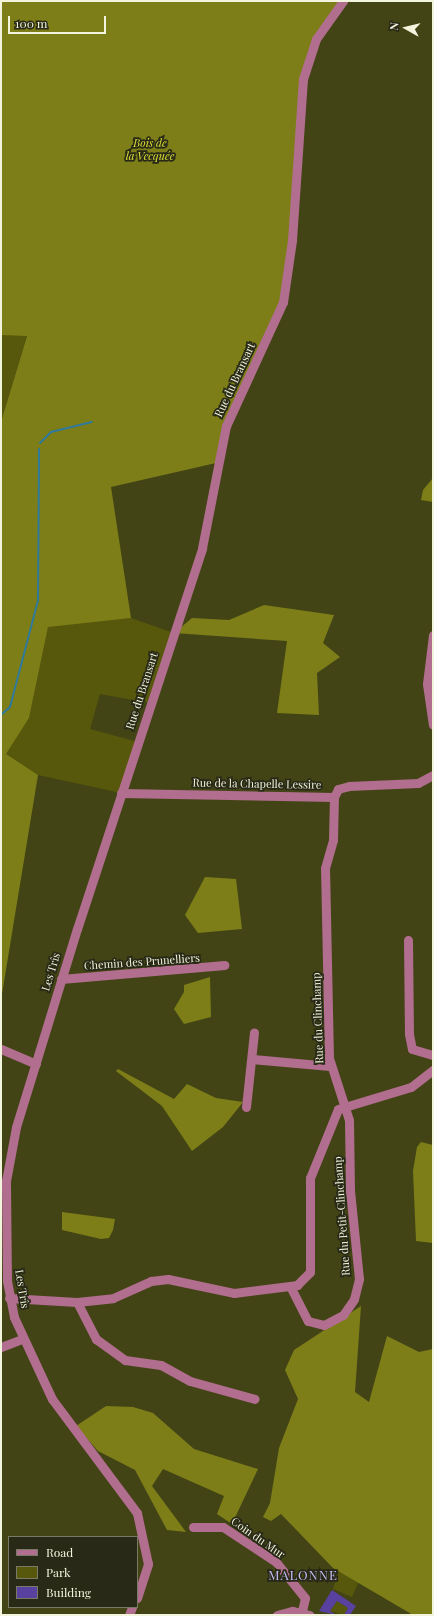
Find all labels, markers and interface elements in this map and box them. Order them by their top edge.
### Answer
scale bar [10,8,108,34]
north arrow [386,8,426,48]
text: 100 m [15,15,47,31]
text: N [386,21,402,31]
park label: Bois de la Vecquée [126,137,174,163]
street label: Rue du Bransart [212,341,258,419]
street label: Rue du Bransart [123,651,161,731]
street label: Rue de la Chapelle Lessire [192,776,322,792]
street label: Les Trîs [39,951,63,993]
street label: Chemin des Prunelliers [84,951,200,973]
street label: Rue du Clinchamp [310,972,326,1064]
street label: Rue du Petit-Clinchamp [331,1156,353,1276]
street label: Les Trîs [12,1268,32,1310]
street label: Coin du Mur [229,1515,287,1561]
legend [8,1536,138,1608]
text: Road [46,1544,73,1560]
text: Park [46,1564,71,1580]
district label: MALONNE [268,1567,338,1583]
text: Building [46,1584,91,1600]

